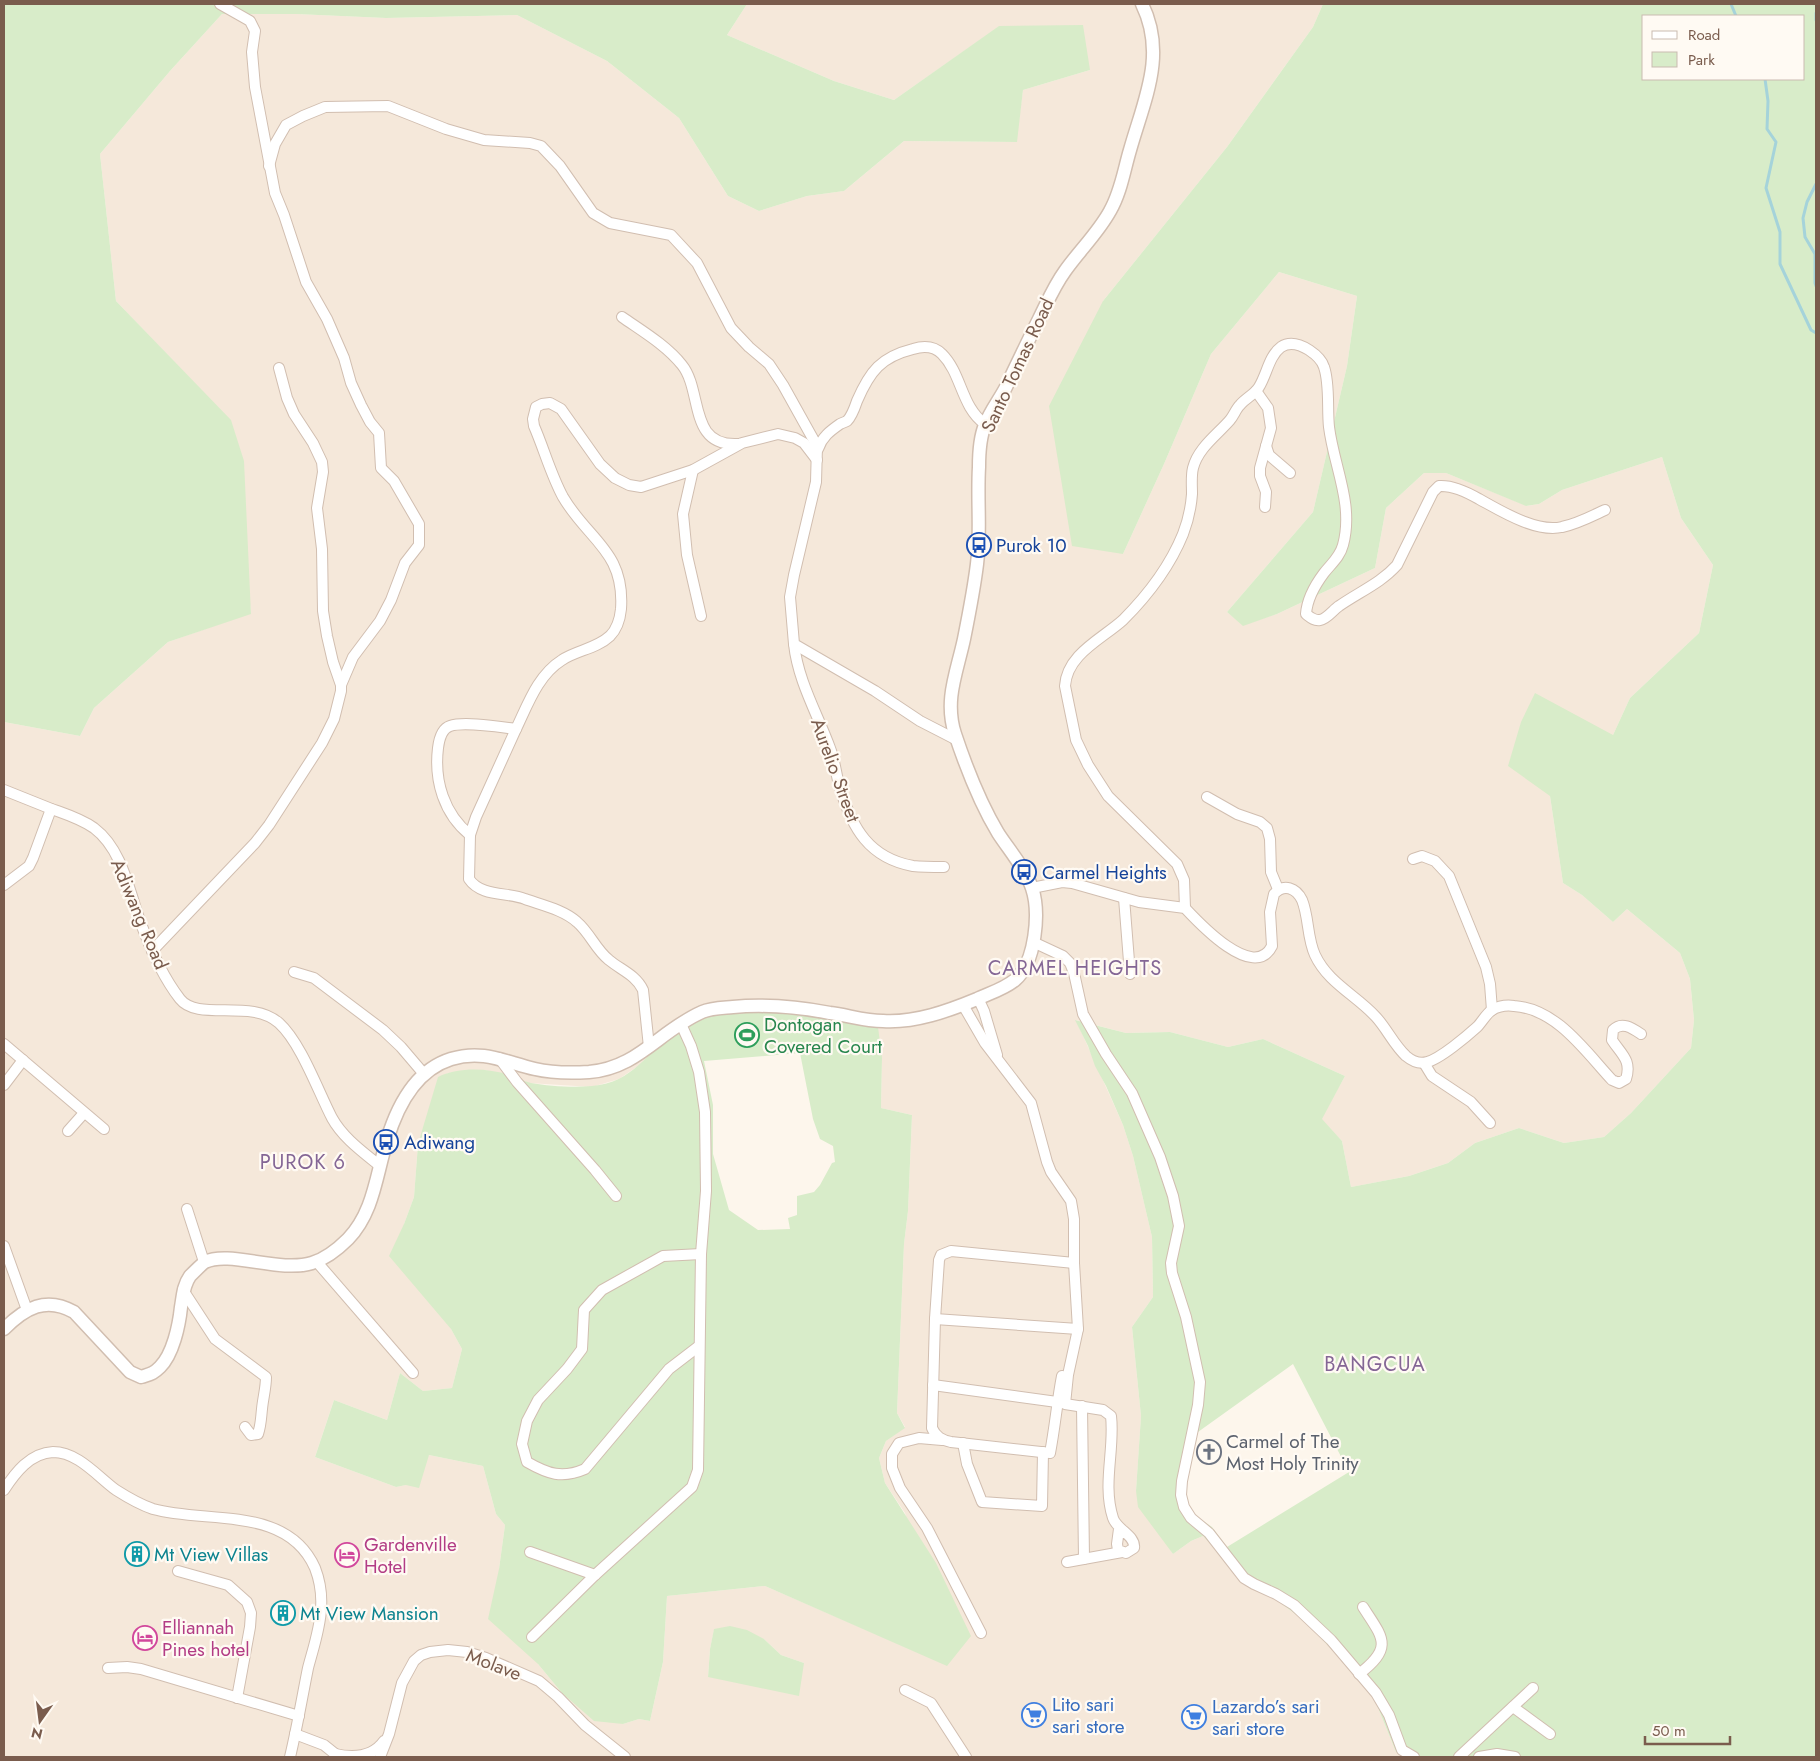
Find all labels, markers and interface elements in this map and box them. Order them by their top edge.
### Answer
legend [1642,15,1805,80]
text: Road [1688,24,1720,46]
text: Park [1688,49,1715,71]
street label: Santo Tomas Road [974,293,1060,437]
bus stop icon: Purok 10 [966,532,992,558]
place label: Purok 10 [996,532,1067,559]
street label: Aurelio Street [804,714,867,826]
street label: Adiwang Road [104,855,175,974]
bus stop icon: Carmel Heights [1011,859,1037,885]
place label: Carmel Heights [1042,859,1167,886]
district label: CARMEL HEIGHTS [988,954,1162,983]
place label: Dontogan Covered Court [764,1011,882,1060]
sports icon: Dontogan Covered Court [734,1022,760,1048]
bus stop icon: Adiwang [373,1129,399,1155]
place label: Adiwang [404,1129,475,1156]
district label: PUROK 6 [260,1148,346,1177]
district label: BANGCUA [1324,1350,1426,1379]
place label: Carmel of The Most Holy Trinity [1226,1428,1359,1477]
church icon: Carmel of The Most Holy Trinity [1196,1439,1222,1465]
place label: Gardenville Hotel [364,1531,457,1580]
building icon: Mt View Villas [124,1541,150,1567]
place label: Mt View Villas [154,1541,269,1568]
hotel icon: Gardenville Hotel [334,1542,360,1568]
building icon: Mt View Mansion [270,1600,296,1626]
place label: Mt View Mansion [300,1600,439,1627]
place label: Elliannah Pines hotel [162,1614,250,1663]
hotel icon: Elliannah Pines hotel [132,1625,158,1651]
street label: Molave [462,1642,525,1687]
place label: Lito sari sari store [1052,1691,1125,1740]
place label: Lazardo’s sari sari store [1212,1693,1320,1742]
north arrow [15,1696,65,1746]
supermarket icon: Lito sari sari store [1021,1702,1047,1728]
supermarket icon: Lazardo’s sari sari store [1181,1704,1207,1730]
scale bar [1645,1714,1730,1746]
text: 50 m [1652,1720,1686,1742]
text: N [29,1723,45,1745]

